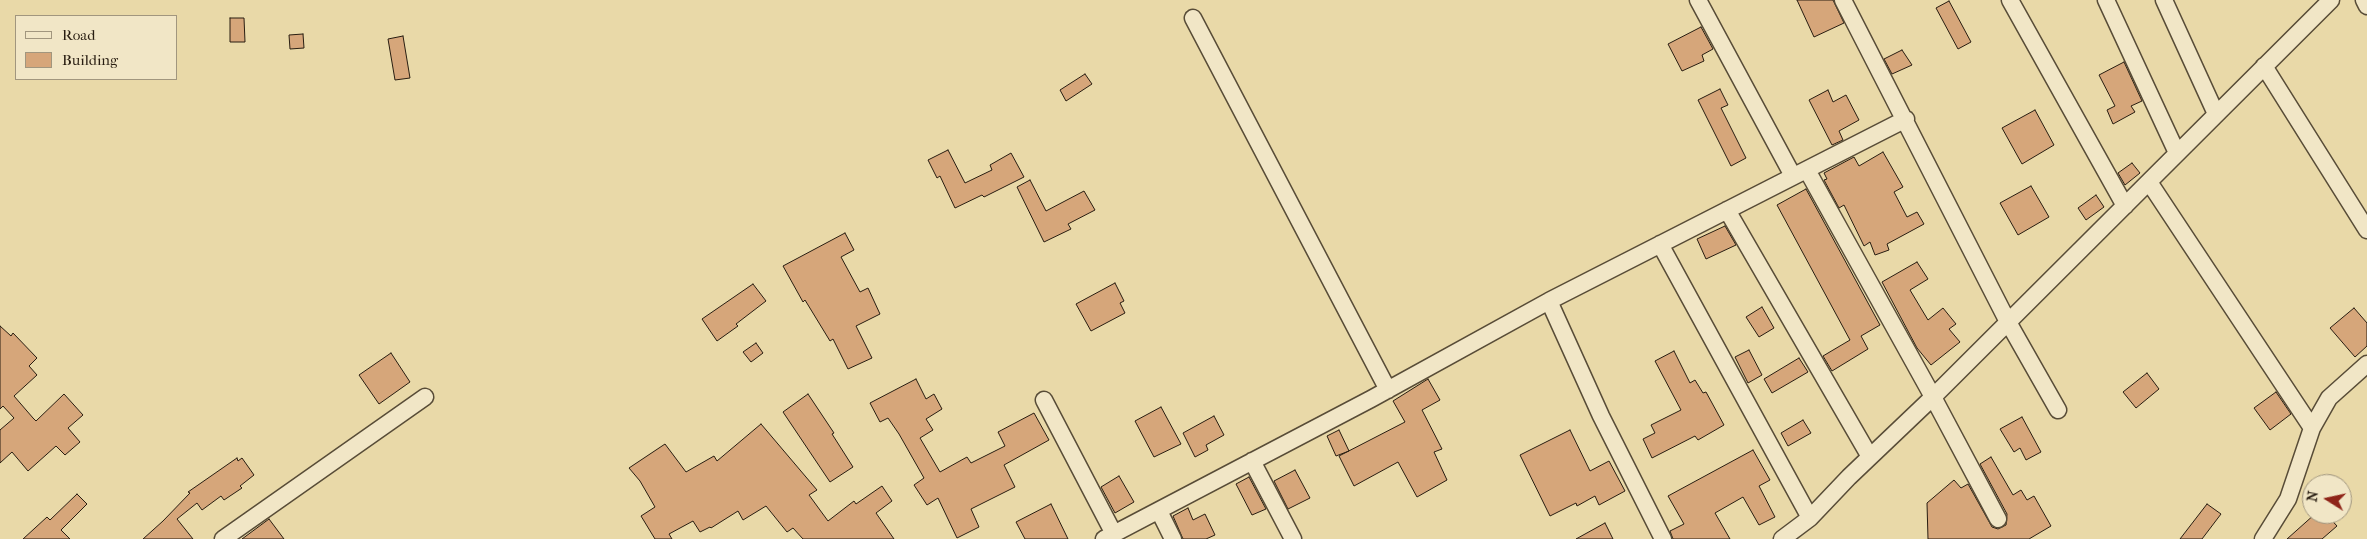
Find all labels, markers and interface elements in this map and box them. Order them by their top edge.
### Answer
legend [15,15,178,80]
text: Road [62,26,95,44]
text: Building [62,51,118,69]
north arrow [2302,474,2352,524]
text: N [2303,490,2322,503]

